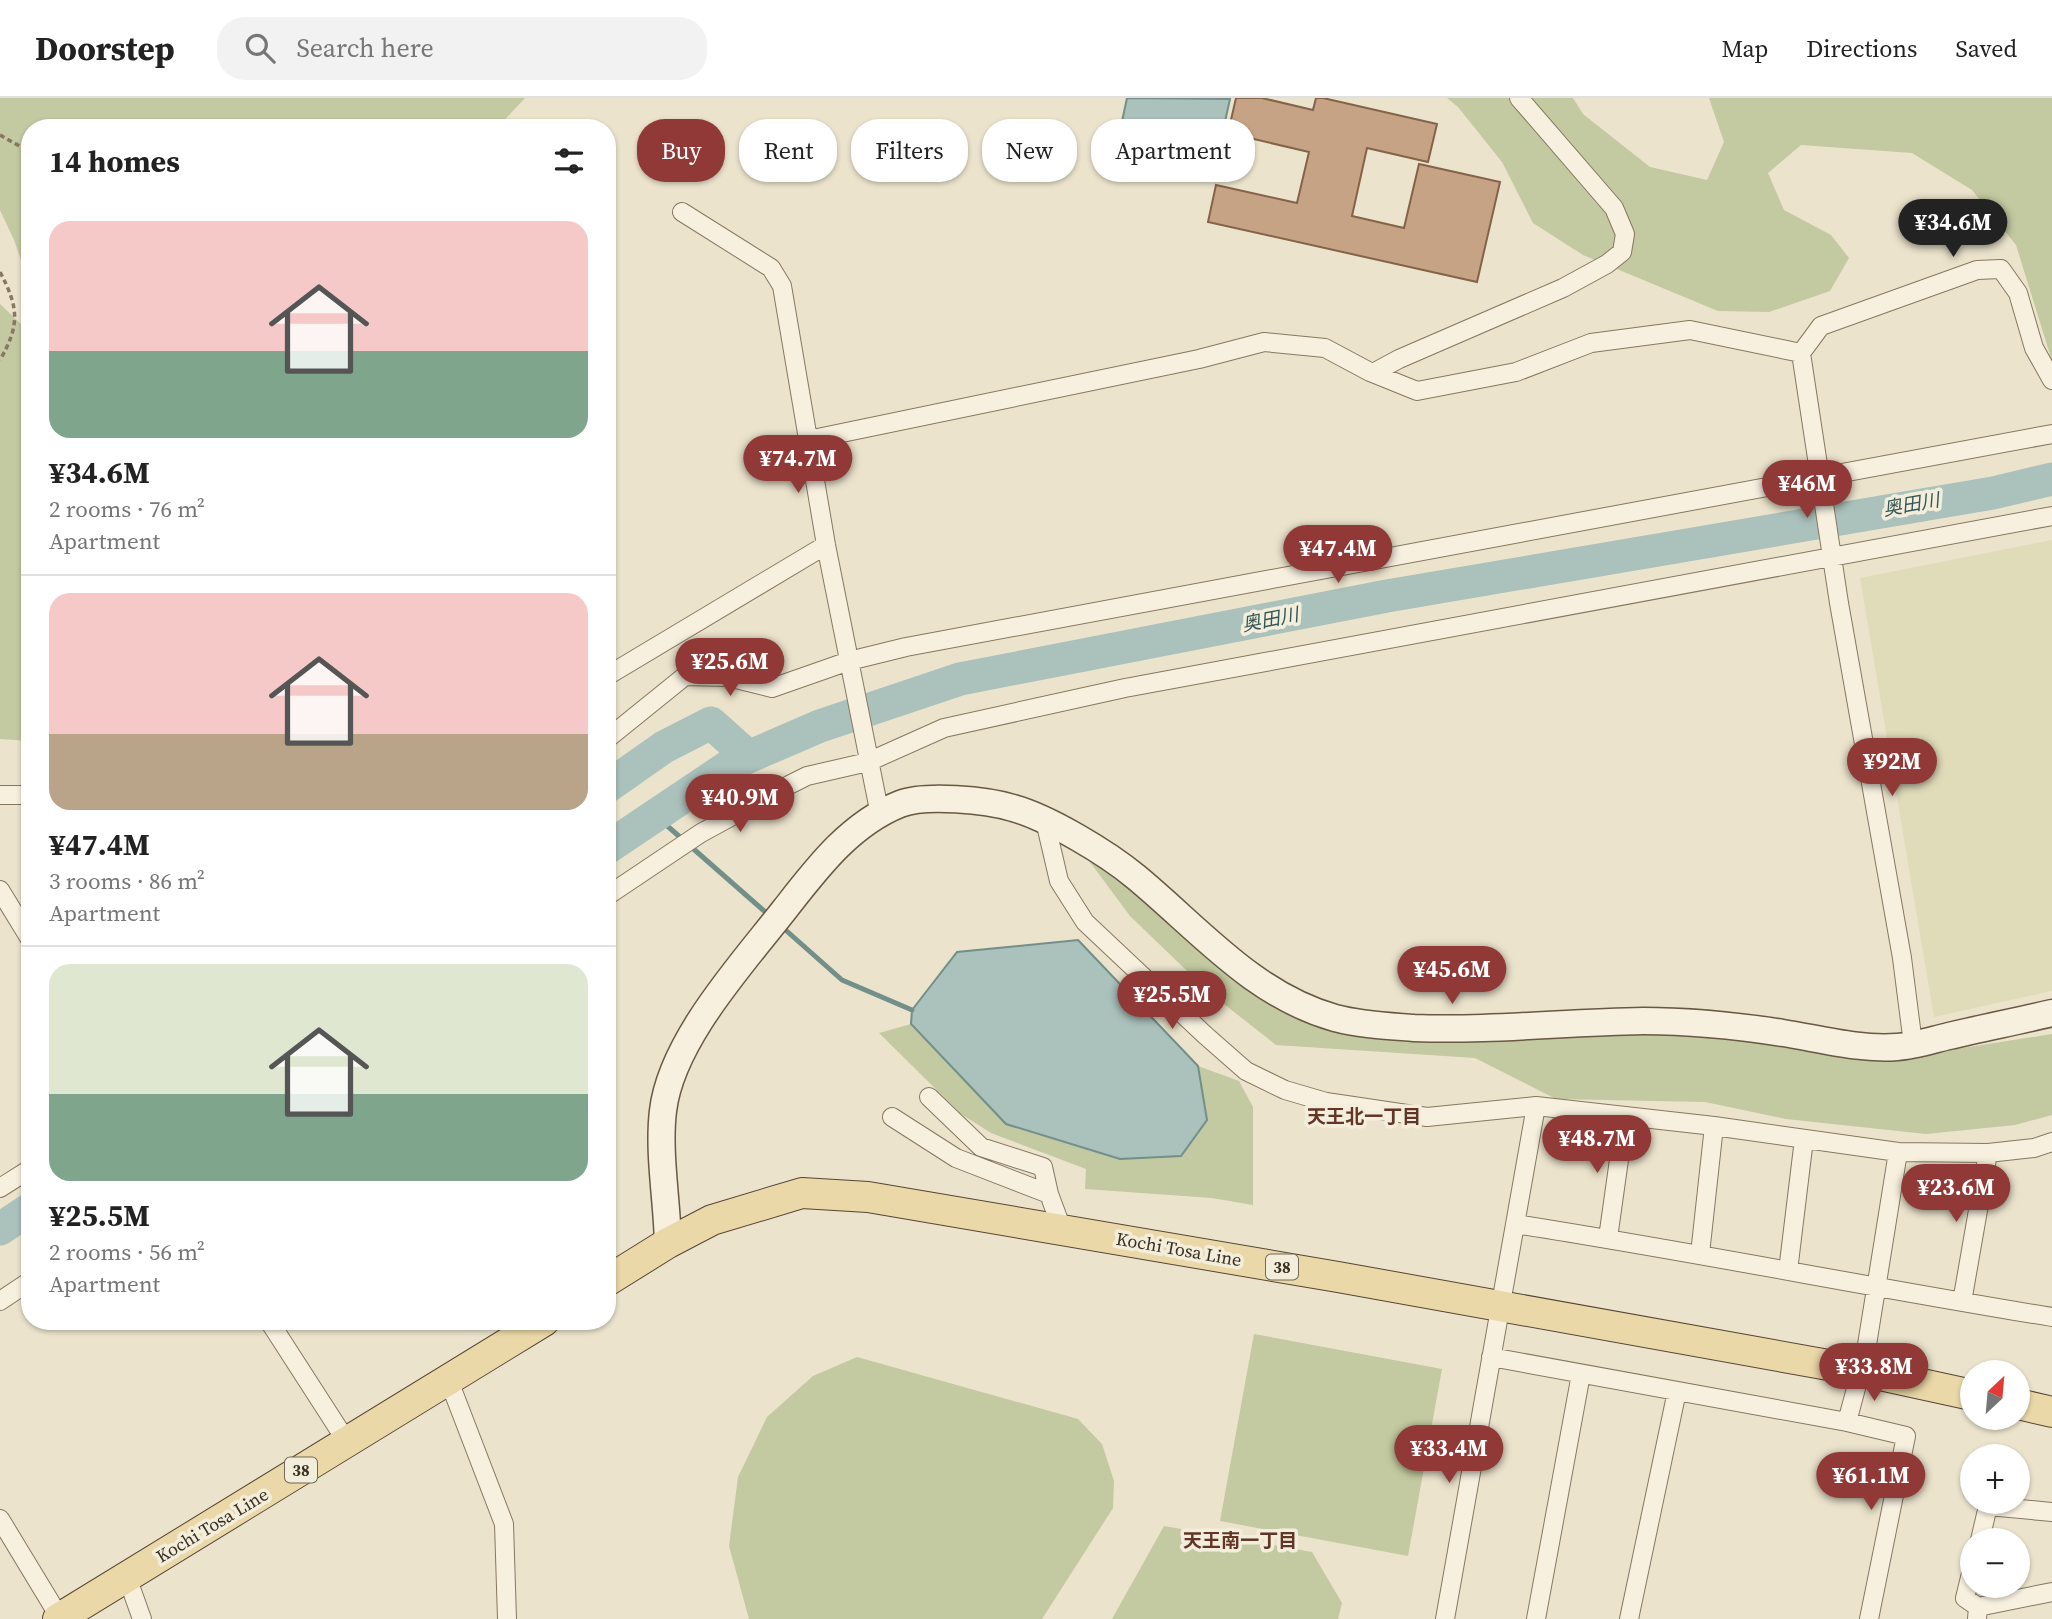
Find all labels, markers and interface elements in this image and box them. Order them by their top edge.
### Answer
search box [217,17,707,80]
text: Doorstep [35,26,175,71]
icon: search [241,29,279,67]
text: Search here [297,30,434,66]
text: Map [1721,32,1768,65]
text: Directions [1806,32,1917,65]
text: Saved [1955,32,2017,65]
chip: Buy [637,119,725,182]
chip: Rent [739,119,837,182]
chip: Filters [851,119,968,182]
chip: New [982,119,1077,182]
chip: Apartment [1091,119,1255,182]
text: 14 homes [49,141,180,182]
icon: filters [550,142,588,180]
pin: ¥34.6M [1896,200,2010,259]
text: ¥34.6M [1914,206,1992,238]
icon: home [256,266,382,392]
pin: ¥74.7M [741,436,855,495]
text: ¥74.7M [759,442,837,474]
text: ¥34.6M [49,452,150,493]
pin: ¥46M [1766,460,1848,520]
text: ¥46M [1778,467,1836,499]
water label: 奥田川 [1881,486,1943,522]
text: 2 rooms · 76 m² [49,493,205,525]
text: Apartment [49,525,160,557]
pin: ¥47.4M [1281,526,1395,585]
text: ¥47.4M [1299,532,1377,564]
water label: 奥田川 [1240,600,1302,637]
icon: home [256,638,382,764]
pin: ¥25.6M [673,638,787,698]
text: ¥25.6M [691,645,769,677]
pin: ¥92M [1851,738,1933,798]
text: ¥92M [1863,745,1921,777]
pin: ¥40.9M [683,774,797,834]
text: ¥40.9M [701,781,779,813]
text: ¥47.4M [49,824,150,865]
text: 3 rooms · 86 m² [49,865,205,897]
text: Apartment [49,897,160,929]
pin: ¥45.6M [1395,946,1509,1006]
text: ¥45.6M [1413,953,1491,985]
pin: ¥25.5M [1115,972,1229,1031]
text: ¥25.5M [1133,978,1211,1010]
icon: home [256,1009,382,1135]
district label: 天王北一丁目 [1307,1103,1421,1129]
pin: ¥48.7M [1540,1116,1654,1175]
text: ¥48.7M [1558,1122,1636,1154]
pin: ¥23.6M [1899,1164,2013,1224]
text: ¥23.6M [1917,1171,1995,1203]
text: ¥25.5M [49,1195,150,1236]
street label: Kochi Tosa Line [1114,1226,1244,1272]
text: 2 rooms · 56 m² [49,1236,205,1268]
road number: 38 [1266,1254,1298,1280]
text: Apartment [49,1268,160,1300]
pin: ¥33.8M [1817,1344,1931,1403]
text: ¥33.8M [1835,1350,1913,1382]
north arrow [1960,1360,2030,1430]
map controls [1960,1360,2030,1598]
pin: ¥33.4M [1392,1426,1506,1485]
text: ¥33.4M [1410,1432,1488,1464]
button: + [1960,1444,2030,1514]
pin: ¥61.1M [1814,1452,1928,1512]
road number: 38 [285,1458,317,1482]
text: ¥61.1M [1832,1459,1910,1491]
street label: Kochi Tosa Line [151,1482,273,1568]
district label: 天王南一丁目 [1183,1527,1297,1553]
button: − [1960,1528,2030,1598]

